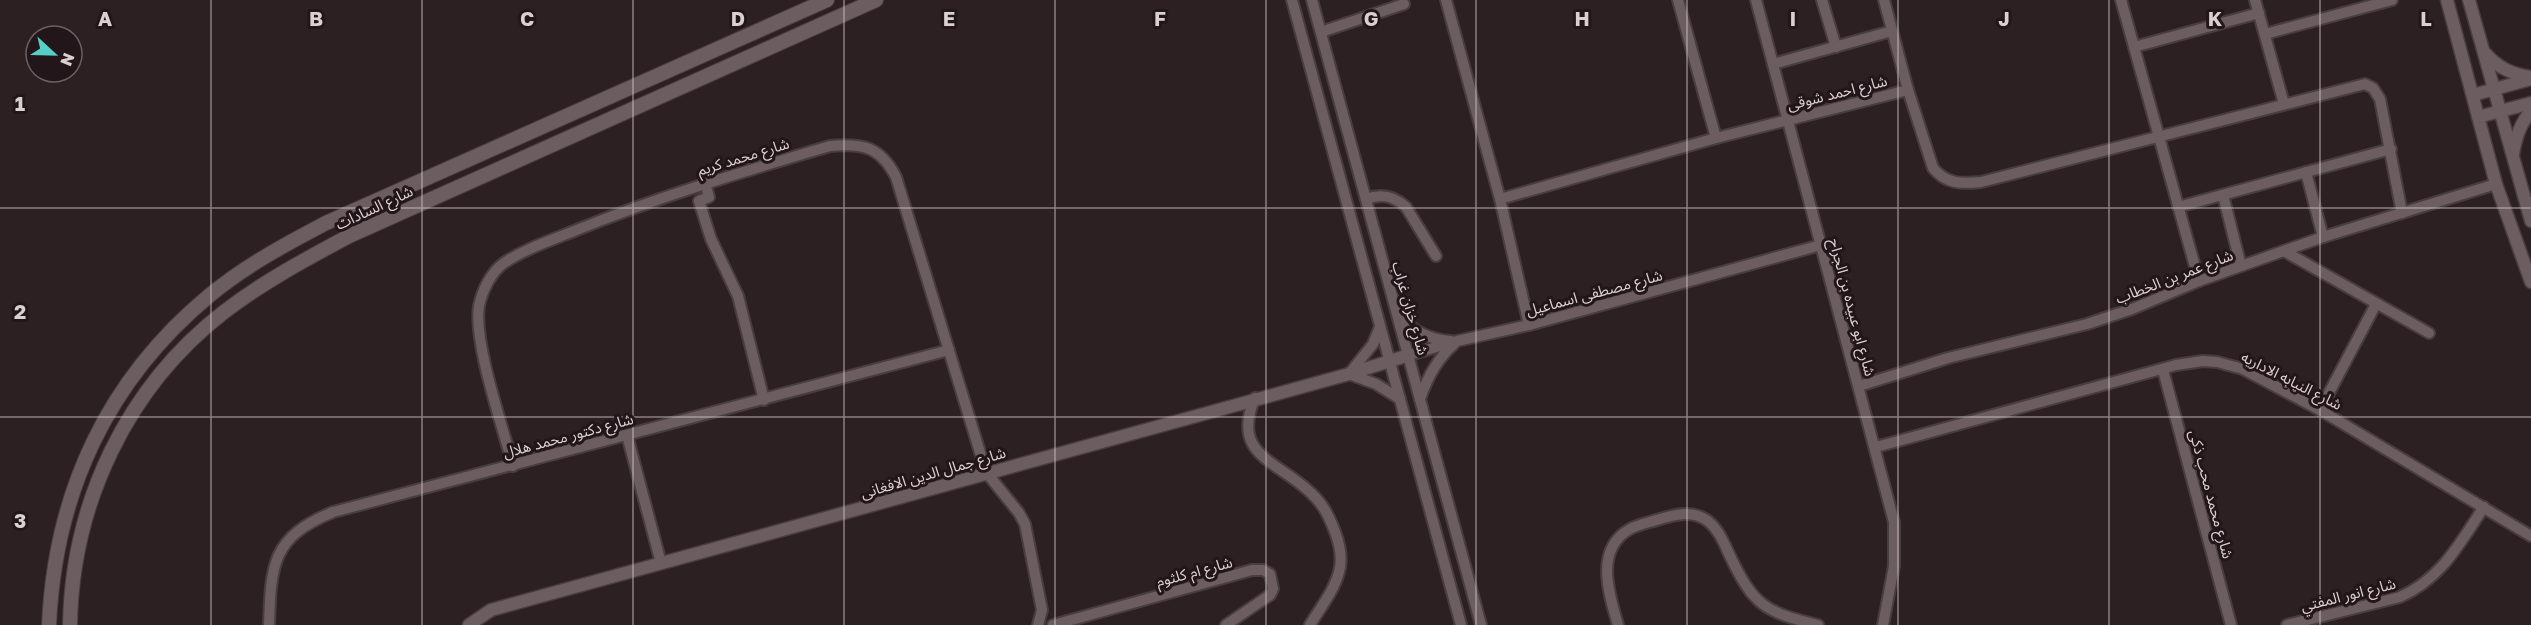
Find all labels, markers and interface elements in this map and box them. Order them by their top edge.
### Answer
text: A [98,6,112,30]
text: B [309,6,323,30]
text: C [520,6,534,30]
text: D [731,6,745,30]
text: E [943,6,955,30]
text: F [1154,6,1166,30]
text: G [1364,6,1378,30]
text: H [1574,6,1590,30]
text: I [1790,6,1796,30]
text: J [1998,6,2010,30]
text: K [2208,6,2223,30]
text: L [2420,6,2432,30]
north arrow [24,24,84,84]
text: N [56,50,79,69]
street label: شارع احمد شوقى [1785,71,1890,117]
text: 1 [15,91,25,115]
street label: شارع محمد كريم [695,133,793,182]
street label: شارع السادات [332,181,417,236]
street label: شارع ابو عبيده بن الجراح [1822,236,1880,379]
street label: شارع عمر بن الخطاب [2113,245,2237,310]
street label: شارع خزان غراب [1385,259,1433,358]
street label: شارع مصطفى اسماعيل [1524,265,1665,323]
text: 2 [14,299,26,323]
street label: شارع النيابه الاداريه [2237,347,2346,417]
street label: شارع دكتور محمد هلال [501,409,636,465]
street label: شارع محمد محب ذكى [2182,428,2238,562]
street label: شارع جمال الدين الافغانى [858,443,1009,505]
text: 3 [14,508,26,532]
street label: شارع ام كلثوم [1154,552,1235,594]
street label: شارع انور المفتي [2299,573,2398,618]

